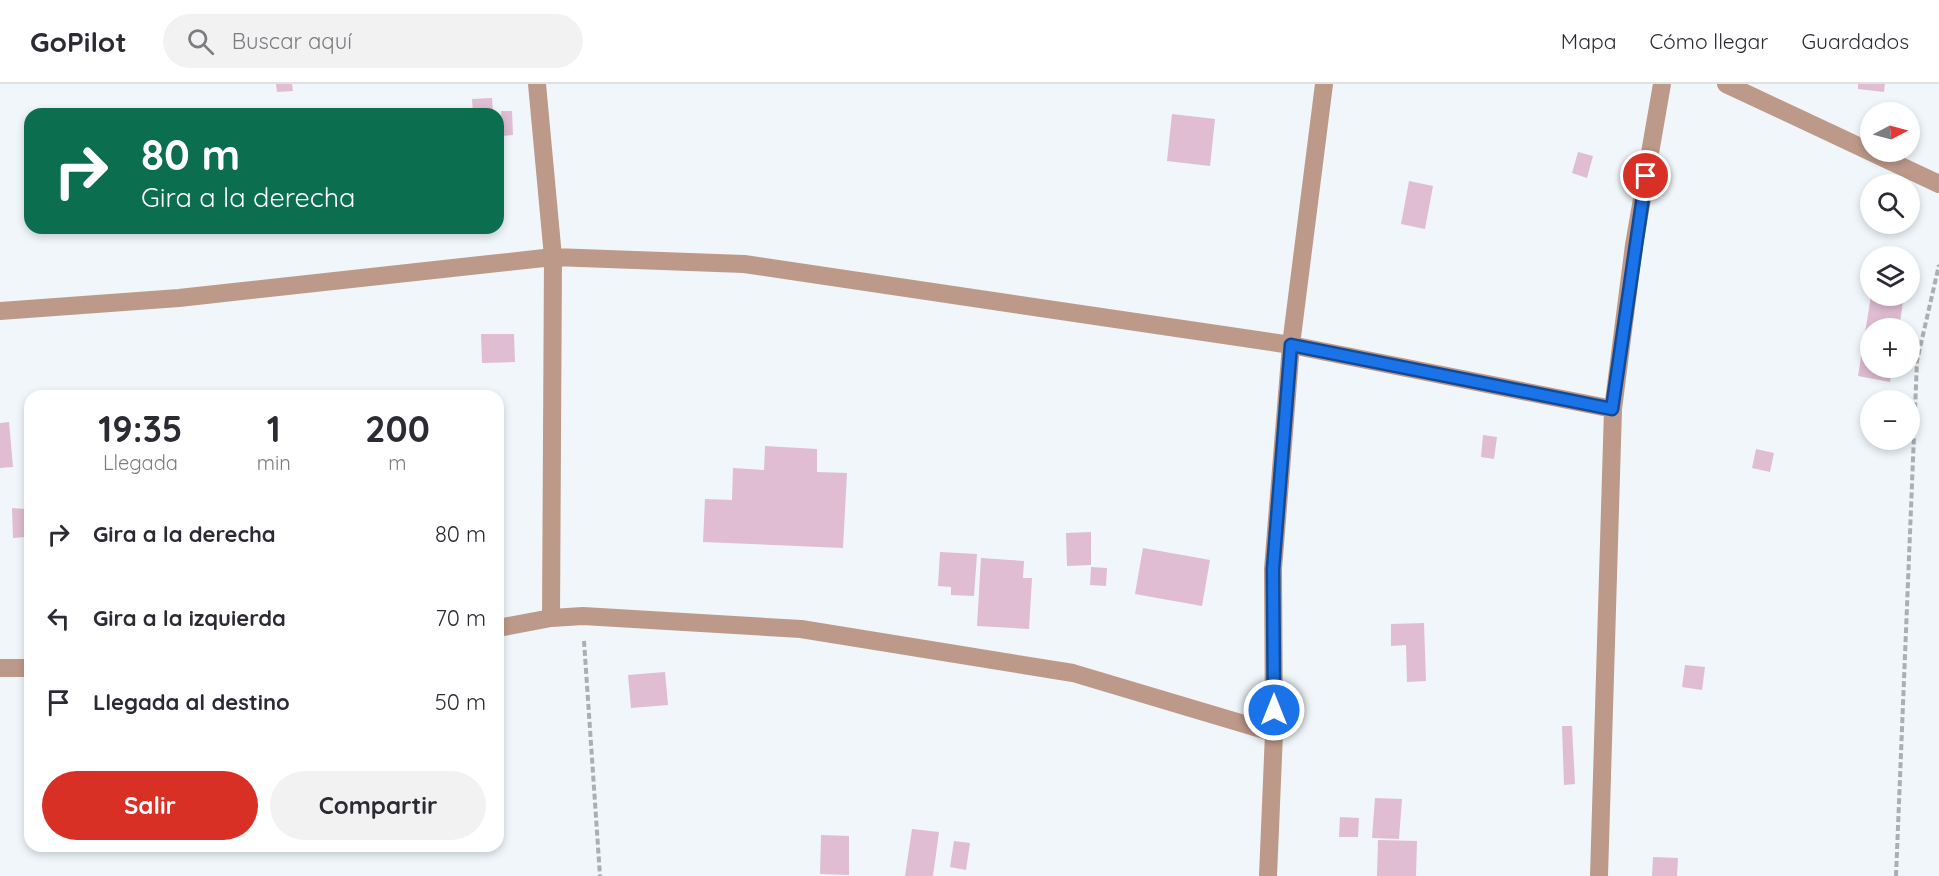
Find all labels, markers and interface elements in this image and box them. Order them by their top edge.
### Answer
search box [163,14,583,68]
text: GoPilot [30,24,127,59]
icon: search [184,25,217,58]
text: Buscar aquí [232,27,352,55]
text: Mapa [1561,28,1616,54]
text: Cómo llegar [1649,28,1768,54]
text: Guardados [1801,28,1909,54]
north arrow [1860,102,1920,162]
map controls [1860,102,1920,450]
text: 80 m [141,128,240,181]
icon: right [42,132,120,210]
pin [1620,150,1671,201]
icon: arrive [1629,159,1662,192]
button: search [1860,174,1920,234]
text: Gira a la derecha [141,180,355,214]
button: layers [1860,246,1920,306]
button: + [1860,318,1920,378]
button: − [1860,390,1920,450]
text: 19:35 [98,406,183,451]
text: 1 [267,406,281,451]
text: 200 [365,406,430,451]
text: Llegada [103,450,178,475]
text: min [257,450,291,475]
text: m [388,450,407,475]
icon: right [42,518,75,551]
text: Gira a la derecha [93,520,276,548]
text: 80 m [435,520,486,548]
icon: left [42,602,75,635]
text: Gira a la izquierda [93,604,286,632]
text: 70 m [436,604,486,632]
position arrow [1242,678,1306,742]
icon: arrive [42,686,75,719]
text: Llegada al destino [93,688,290,716]
text: 50 m [435,688,486,716]
button: Salir [42,771,258,840]
button: Compartir [270,771,486,840]

